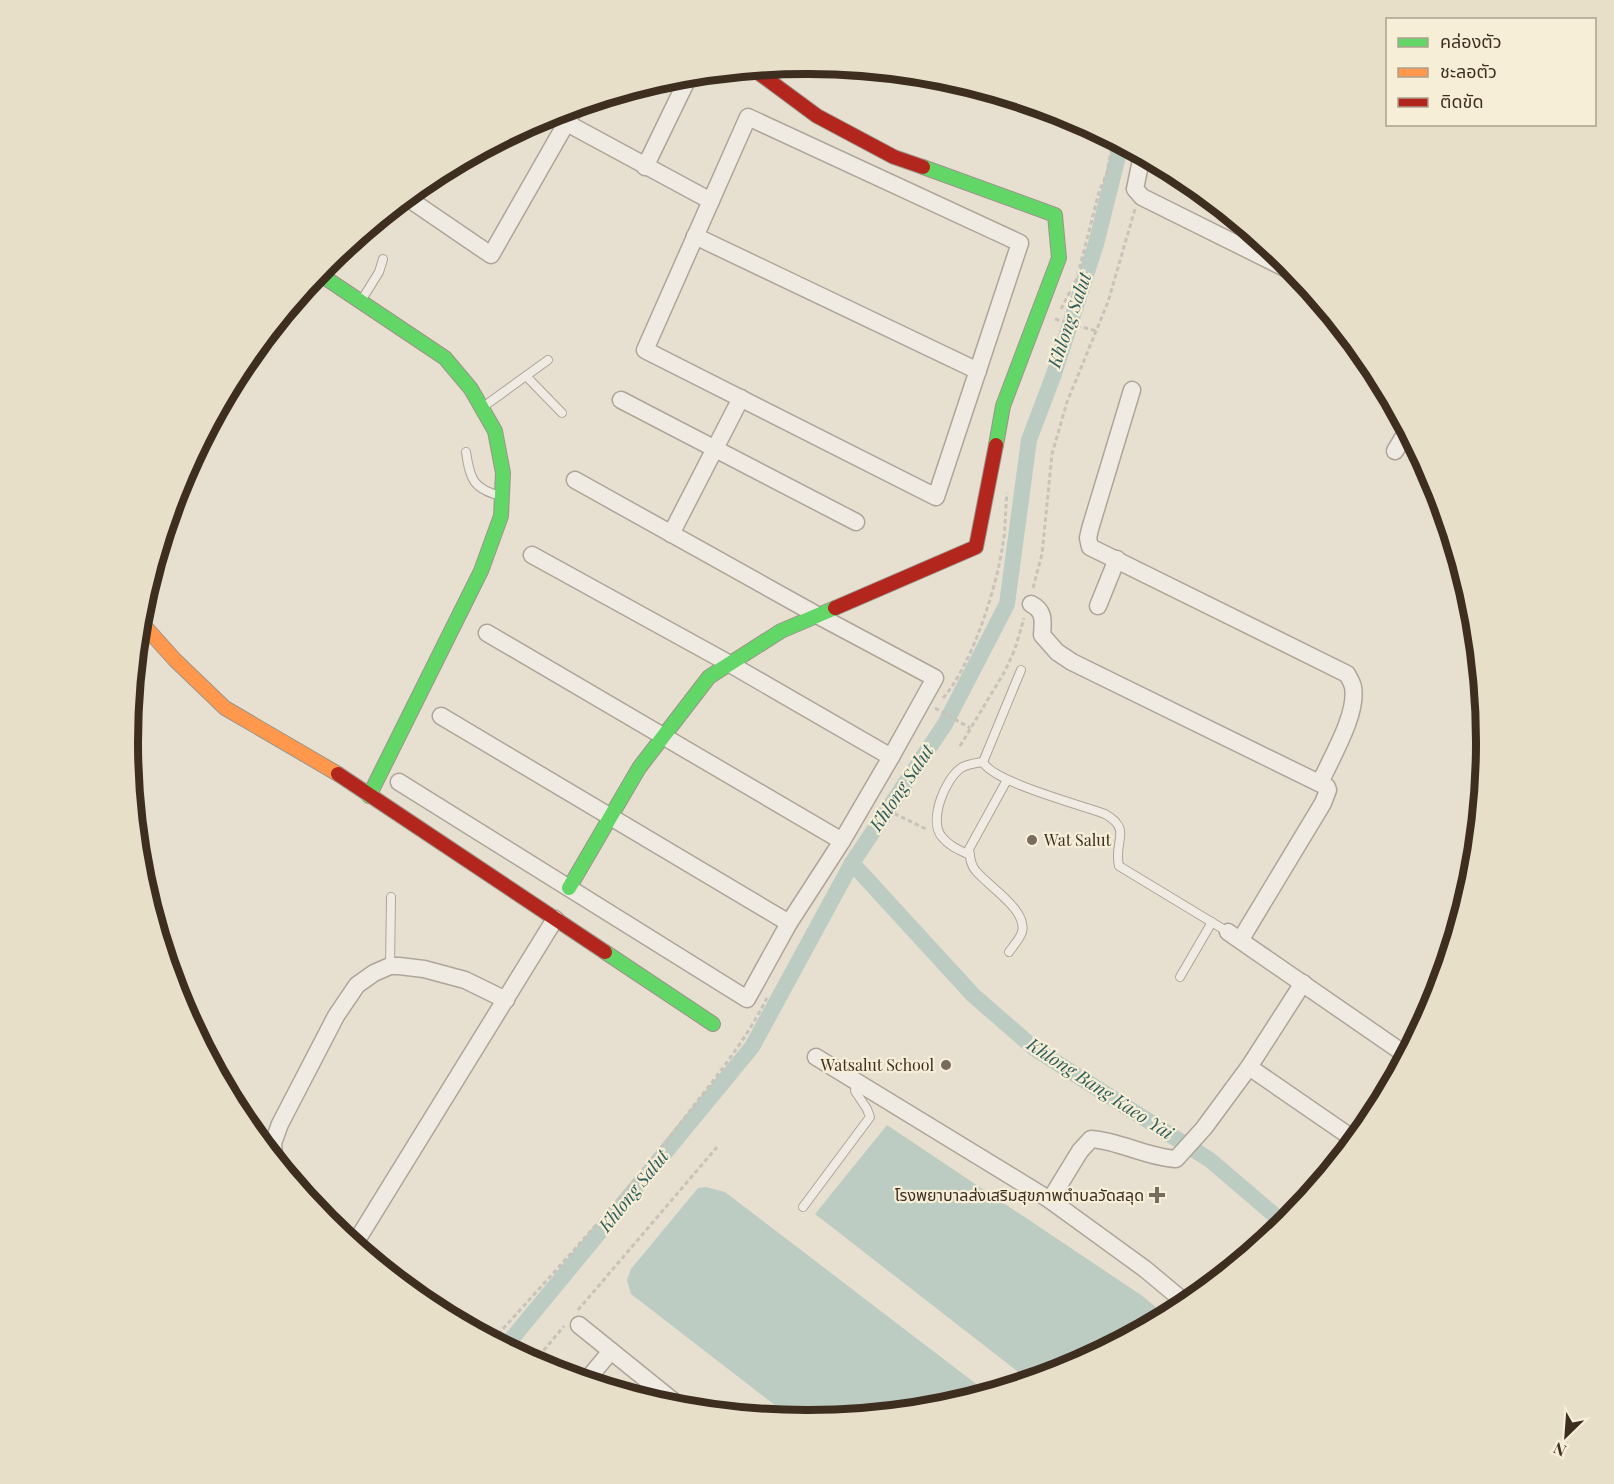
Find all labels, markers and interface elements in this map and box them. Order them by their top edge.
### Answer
legend [1386,18,1596,126]
text: คล่องตัว [1440,29,1502,53]
text: ชะลอตัว [1440,59,1497,83]
text: ติดขัด [1440,89,1483,113]
water label: Khlong Salut [1041,268,1097,371]
water label: Khlong Salut [863,739,939,836]
place label: Wat Salut [1043,829,1112,850]
marker: Wat Salut [1025,833,1039,847]
water label: Khlong Bang Kaeo Yai [1022,1031,1179,1145]
place label: Watsalut School [820,1054,934,1075]
marker: Watsalut School [939,1058,953,1072]
water label: Khlong Salut [592,1144,674,1237]
place label: โรงพยาบาลส่งเสริมสุขภาพตำบลวัดสลุด [895,1184,1144,1205]
marker: โรงพยาบาลส่งเสริมสุขภาพตำบลวัดสลุด [1148,1186,1166,1204]
north arrow [1536,1406,1596,1466]
text: N [1549,1438,1569,1462]

